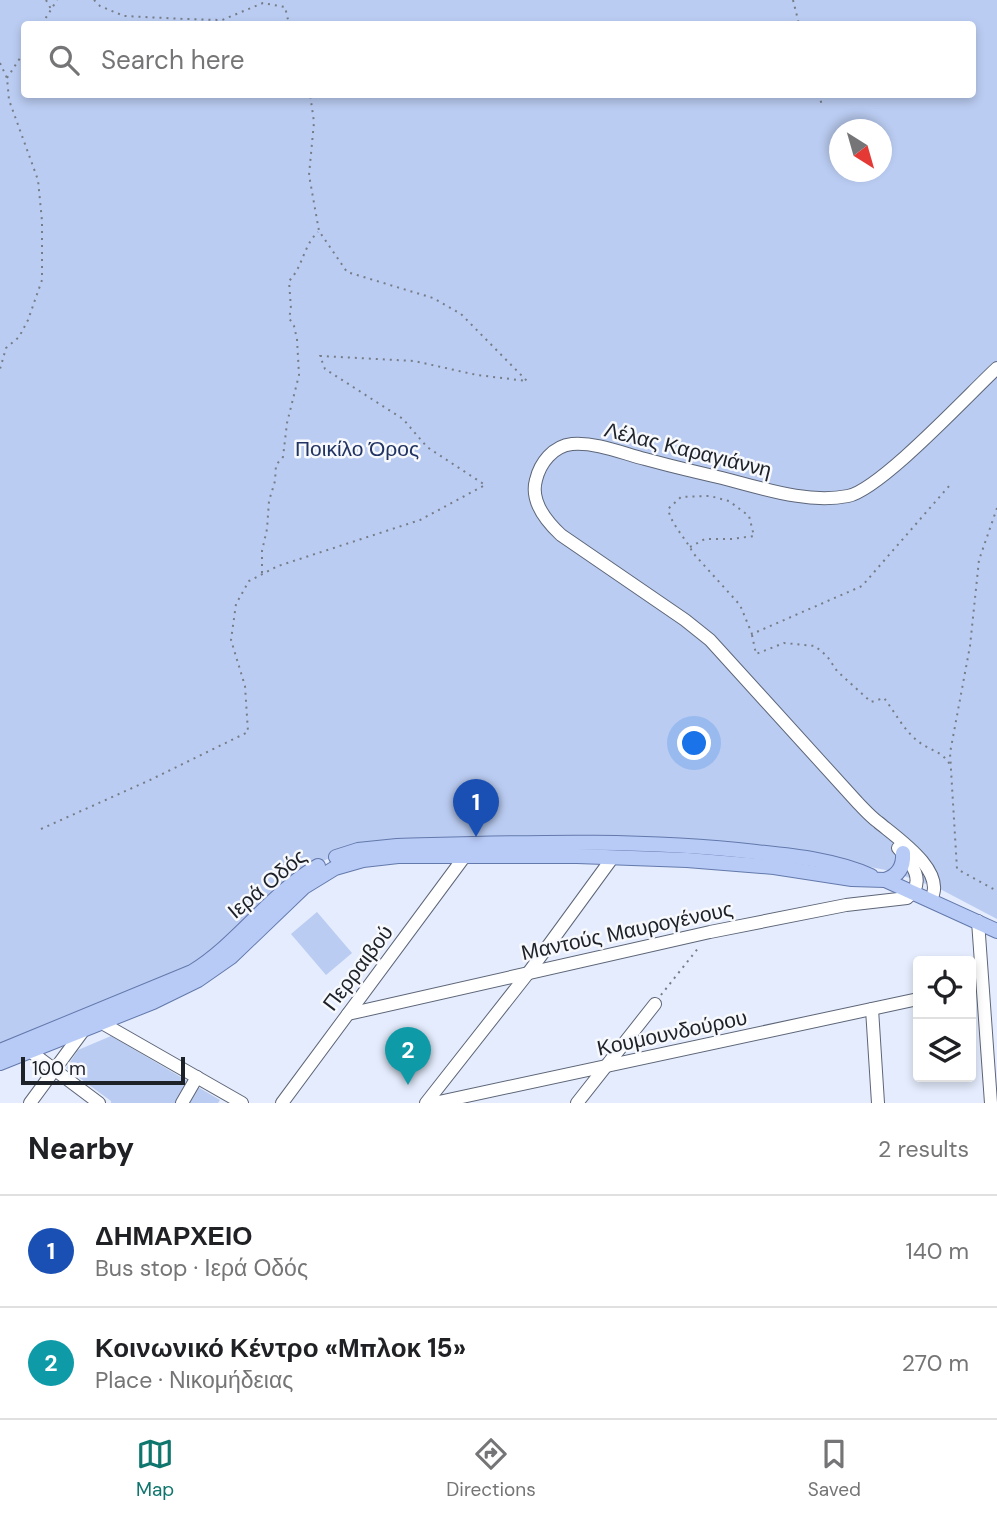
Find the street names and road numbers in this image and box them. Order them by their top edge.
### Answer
street label: Λέλας Καραγιάννη [601,416,775,484]
street label: Ιερά Οδός [222,843,312,925]
street label: Μαντούς Μαυρογένους [519,895,735,967]
street label: Περραιβού [317,919,399,1017]
street label: Κουμουνδούρου [594,1003,750,1063]

